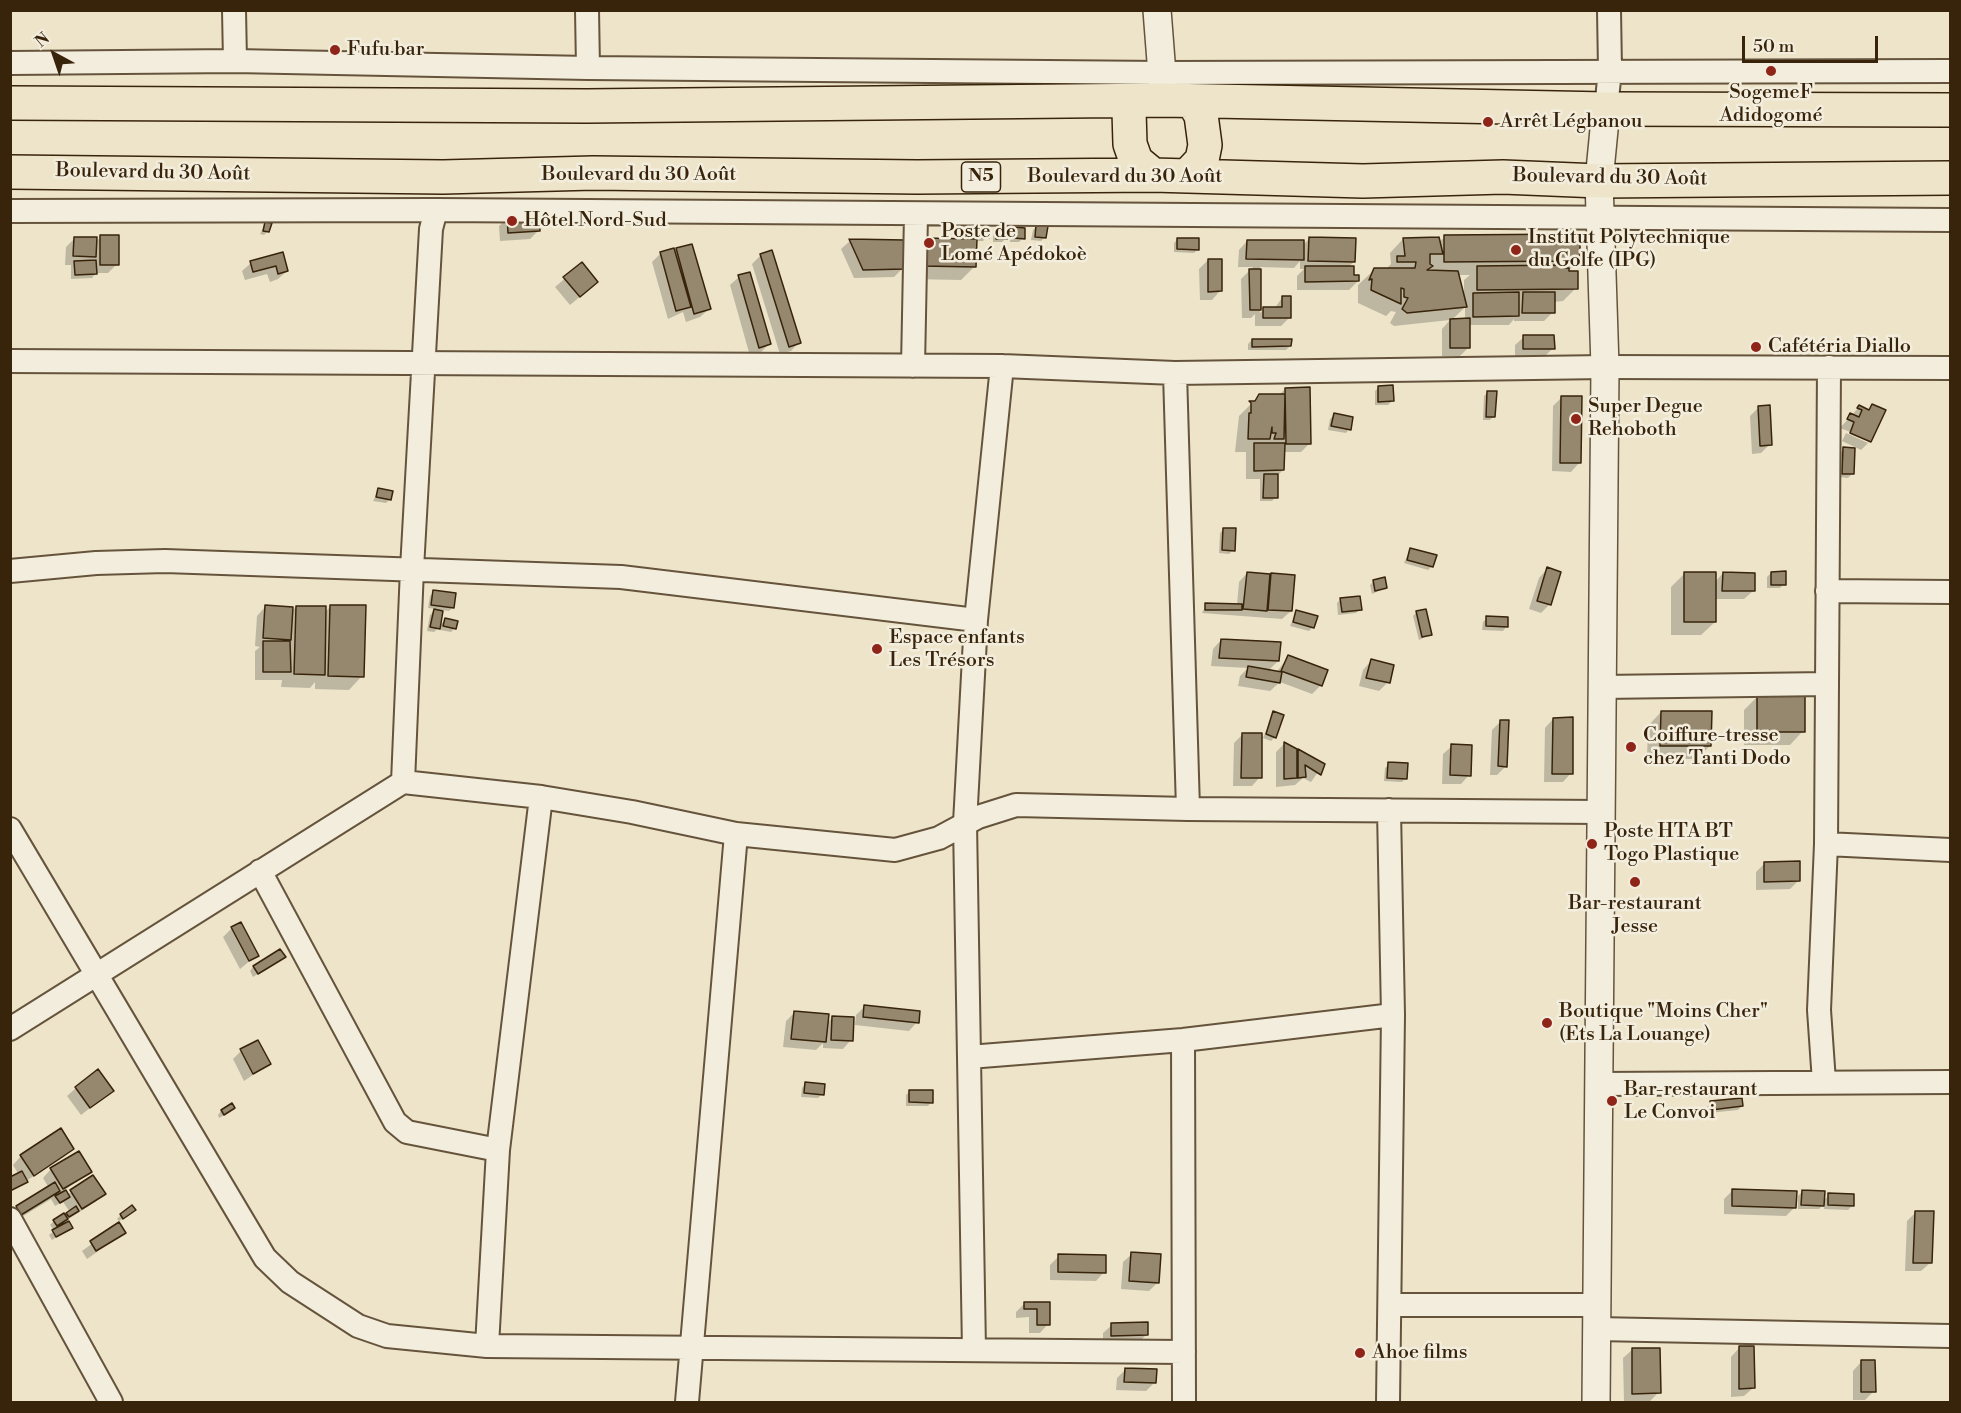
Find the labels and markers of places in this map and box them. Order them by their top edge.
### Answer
place label: Fufu bar [347,38,424,62]
marker: Fufu bar [328,43,342,57]
marker: SogemeF Adidogomé [1764,64,1778,78]
place label: SogemeF Adidogomé [1719,81,1823,128]
place label: Arrêt Légbanou [1500,110,1642,134]
marker: Arrêt Légbanou [1481,115,1495,129]
place label: Hôtel Nord-Sud [524,209,666,233]
marker: Hôtel Nord-Sud [505,214,519,228]
place label: Poste de Lomé Apédokoè [941,220,1087,267]
place label: Institut Polytechnique du Golfe (IPG) [1528,226,1730,273]
marker: Poste de Lomé Apédokoè [922,236,936,250]
marker: Institut Polytechnique du Golfe (IPG) [1509,243,1523,257]
place label: Cafétéria Diallo [1768,335,1911,359]
marker: Cafétéria Diallo [1749,340,1763,354]
place label: Super Degue Rehoboth [1588,395,1703,442]
marker: Super Degue Rehoboth [1569,412,1583,426]
place label: Espace enfants Les Trésors [889,626,1025,673]
marker: Espace enfants Les Trésors [870,642,884,656]
place label: Coiffure-tresse chez Tanti Dodo [1643,724,1791,771]
marker: Coiffure-tresse chez Tanti Dodo [1624,740,1638,754]
place label: Poste HTA BT Togo Plastique [1604,820,1739,867]
marker: Poste HTA BT Togo Plastique [1585,837,1599,851]
marker: Bar-restaurant Jesse [1628,875,1642,889]
place label: Bar-restaurant Jesse [1568,892,1702,939]
place label: Boutique "Moins Cher" (Ets La Louange) [1559,1000,1768,1047]
marker: Boutique "Moins Cher" (Ets La Louange) [1540,1016,1554,1030]
place label: Bar-restaurant Le Convoi [1624,1078,1758,1125]
marker: Bar-restaurant Le Convoi [1605,1094,1619,1108]
place label: Ahoe films [1372,1341,1468,1365]
marker: Ahoe films [1353,1346,1367,1360]

